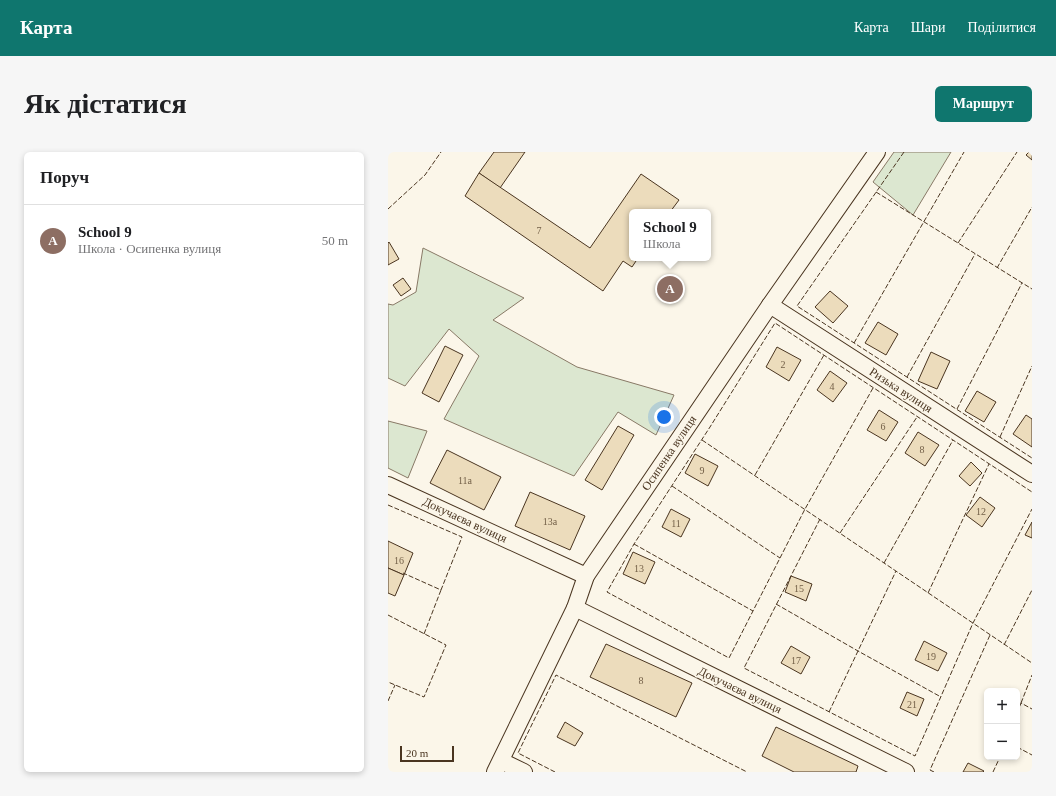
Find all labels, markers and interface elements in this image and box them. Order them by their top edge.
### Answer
text: Карта [20,17,72,38]
text: Карта [854,20,889,35]
text: Шари [911,20,946,35]
text: Поділитися [968,20,1036,35]
button: Маршрут [935,86,1032,122]
text: Як дістатися [24,88,187,119]
text: Поруч [40,168,89,187]
popup [629,209,711,261]
text: School 9 [643,219,697,235]
text: School 9 [78,224,132,240]
house number: 7 [537,225,542,236]
text: A [48,233,58,248]
text: 50 m [322,233,348,248]
text: Школа [643,236,680,251]
text: Школа · Осипенка вулиця [78,241,221,256]
pin: A [657,274,683,304]
house number: 2 [781,359,786,370]
street label: Ризька вулиця [867,364,936,416]
house number: 4 [830,381,835,392]
your location [654,407,674,427]
street label: Осипенка вулиця [639,412,700,493]
house number: 6 [881,421,886,432]
house number: 8 [920,444,925,455]
house number: 9 [700,465,705,476]
house number: 11а [458,475,473,486]
street label: Докучаєва вулиця [421,494,510,546]
house number: 12 [976,506,986,517]
house number: 13а [543,516,558,527]
house number: 11 [671,518,681,529]
house number: 16 [394,555,404,566]
house number: 13 [634,563,644,574]
house number: 15 [794,583,804,594]
house number: 19 [926,651,936,662]
house number: 17 [791,655,801,666]
street label: Докучаєва вулиця [696,664,785,717]
house number: 8 [639,675,644,686]
map controls [984,688,1020,760]
button: + [984,688,1020,724]
house number: 21 [907,699,917,710]
button: − [984,724,1020,760]
scale bar [400,744,454,763]
text: 20 m [406,747,428,759]

